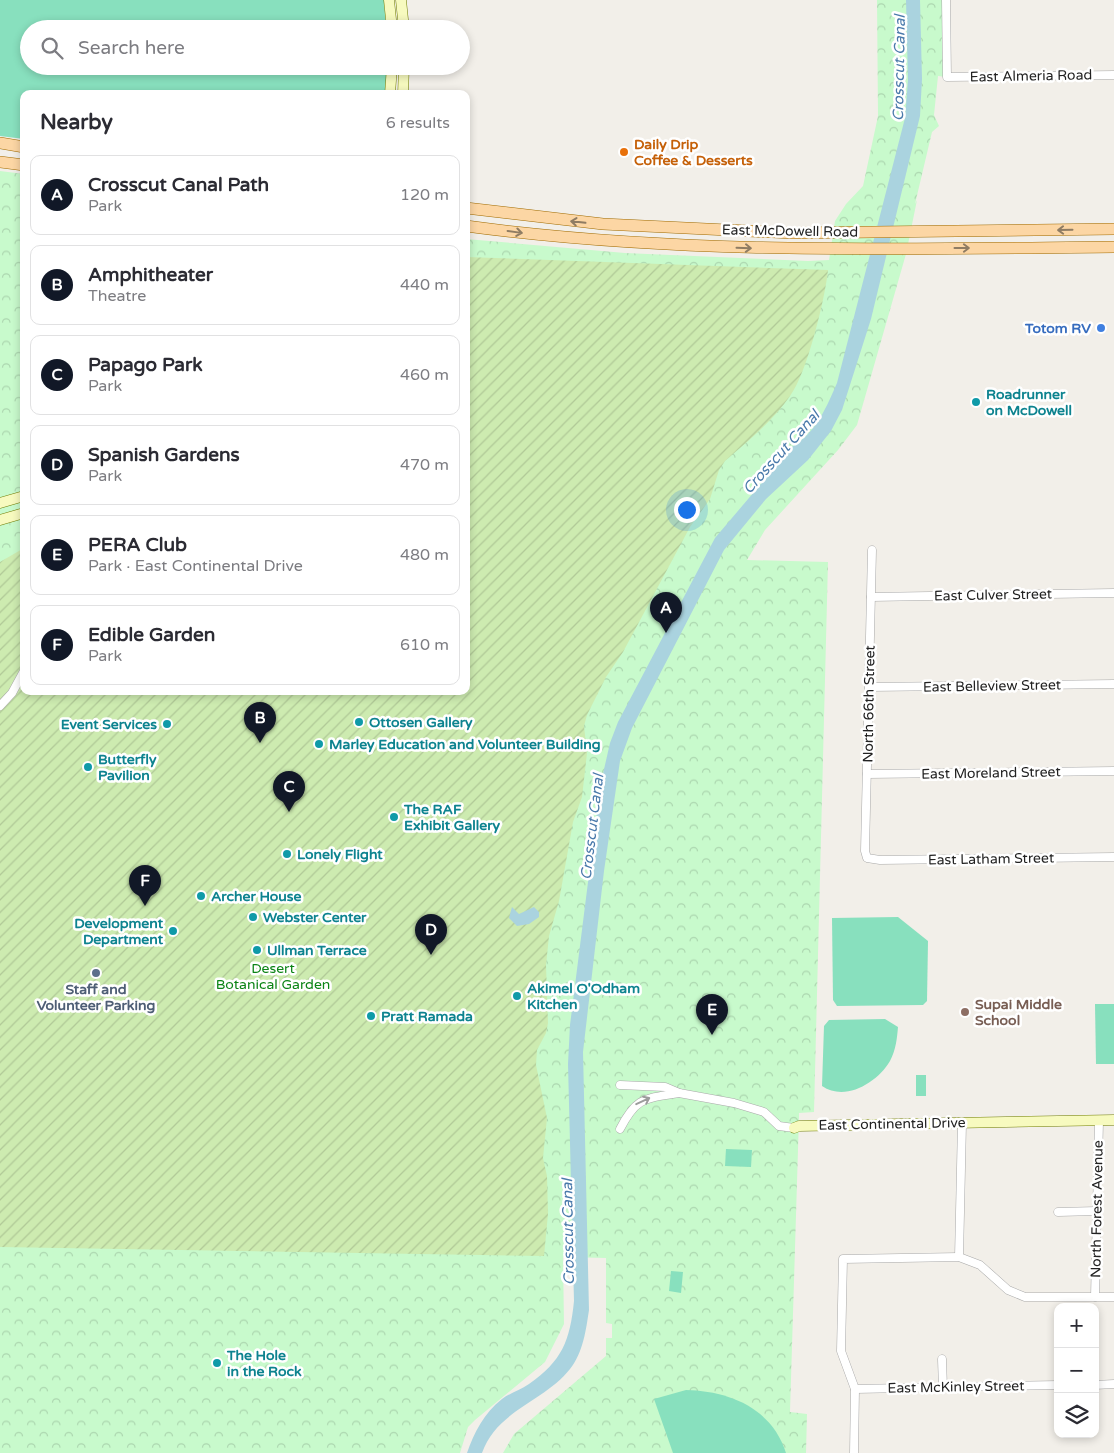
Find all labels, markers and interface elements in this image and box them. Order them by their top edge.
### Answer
water label: Crosscut Canal [889,12,909,121]
search box [20,20,470,75]
icon: search [38,34,66,62]
text: Search here [78,37,185,59]
street label: East Almeria Road [970,66,1092,86]
text: Nearby [40,110,113,135]
text: 6 results [386,113,450,133]
place label: Daily Drip Coffee & Desserts [634,136,753,169]
marker: Daily Drip Coffee & Desserts [618,146,630,158]
text: Crosscut Canal Path [88,174,269,196]
text: A [51,185,63,205]
text: 120 m [400,185,449,205]
text: Park [88,196,122,216]
one-way arrow [570,217,586,227]
street label: East McDowell Road [722,221,858,241]
one-way arrow [1058,225,1074,235]
one-way arrow [506,227,522,237]
one-way arrow [954,243,970,253]
one-way arrow [736,244,752,253]
text: Amphitheater [88,264,213,286]
text: B [51,275,63,295]
text: 440 m [400,275,449,295]
text: Theatre [88,286,146,306]
place label: Totom RV [1024,320,1091,337]
marker: Totom RV [1095,322,1107,334]
text: Papago Park [88,354,203,376]
text: C [51,365,63,385]
text: 460 m [400,365,449,385]
text: Park [88,376,122,396]
place label: Roadrunner on McDowell [986,386,1072,419]
marker: Roadrunner on McDowell [970,396,982,408]
water label: Crosscut Canal [739,405,825,498]
text: Spanish Gardens [88,444,240,466]
text: D [51,455,63,475]
text: 470 m [400,455,449,475]
text: Park [88,466,122,486]
your location [674,497,700,523]
text: PERA Club [88,534,187,556]
text: E [52,545,62,565]
text: 480 m [400,545,449,565]
text: Park · East Continental Drive [88,556,303,576]
street label: East Culver Street [934,585,1053,605]
pin: A [650,592,682,633]
text: Edible Garden [88,624,215,646]
text: F [52,635,62,655]
text: 610 m [400,635,449,655]
street label: North 66th Street [859,644,879,763]
text: Park [88,646,122,666]
street label: East Belleview Street [923,676,1062,696]
pin: B [244,702,276,743]
place label: Ottosen Gallery [369,714,473,731]
place label: Event Services [61,716,157,733]
marker: Ottosen Gallery [353,716,365,728]
marker: Event Services [161,718,173,730]
place label: Marley Education and Volunteer Building [329,736,601,753]
marker: Marley Education and Volunteer Building [313,738,325,750]
place label: Butterfly Pavilion [98,751,157,784]
marker: Butterfly Pavilion [82,761,94,773]
street label: East Moreland Street [921,763,1062,783]
pin: C [273,771,305,812]
water label: Crosscut Canal [577,771,608,881]
place label: The RAF Exhibit Gallery [403,801,501,834]
marker: The RAF Exhibit Gallery [388,811,400,823]
place label: Lonely Flight [297,846,383,863]
marker: Lonely Flight [281,848,293,860]
street label: East Latham Street [928,849,1055,869]
pin: F [129,865,161,906]
place label: Archer House [211,888,302,905]
marker: Archer House [195,890,207,902]
place label: Webster Center [263,909,367,926]
marker: Webster Center [247,911,259,923]
pin: D [415,914,447,955]
place label: Development Department [74,915,164,948]
marker: Development Department [167,925,179,937]
place label: Ullman Terrace [267,942,367,959]
marker: Ullman Terrace [251,944,263,956]
park label: Desert Botanical Garden [216,960,330,993]
marker: Staff and Volunteer Parking [90,967,102,979]
place label: Akimel O'Odham Kitchen [527,980,640,1013]
place label: Staff and Volunteer Parking [37,981,155,1014]
marker: Akimel O'Odham Kitchen [511,990,523,1002]
pin: E [696,994,728,1035]
place label: Supai Middle School [975,996,1062,1029]
marker: Supai Middle School [959,1006,971,1018]
place label: Pratt Ramada [381,1008,473,1025]
marker: Pratt Ramada [365,1010,377,1022]
one-way arrow [635,1096,650,1106]
street label: East Continental Drive [818,1114,966,1134]
street label: North Forest Avenue [1087,1140,1107,1278]
water label: Crosscut Canal [558,1176,578,1285]
map controls [1054,1303,1099,1438]
button: + [1054,1303,1099,1348]
place label: The Hole in the Rock [226,1347,302,1380]
button: − [1054,1348,1099,1393]
marker: The Hole in the Rock [211,1357,223,1369]
street label: East McKinley Street [887,1377,1025,1397]
button: layers [1054,1393,1099,1438]

